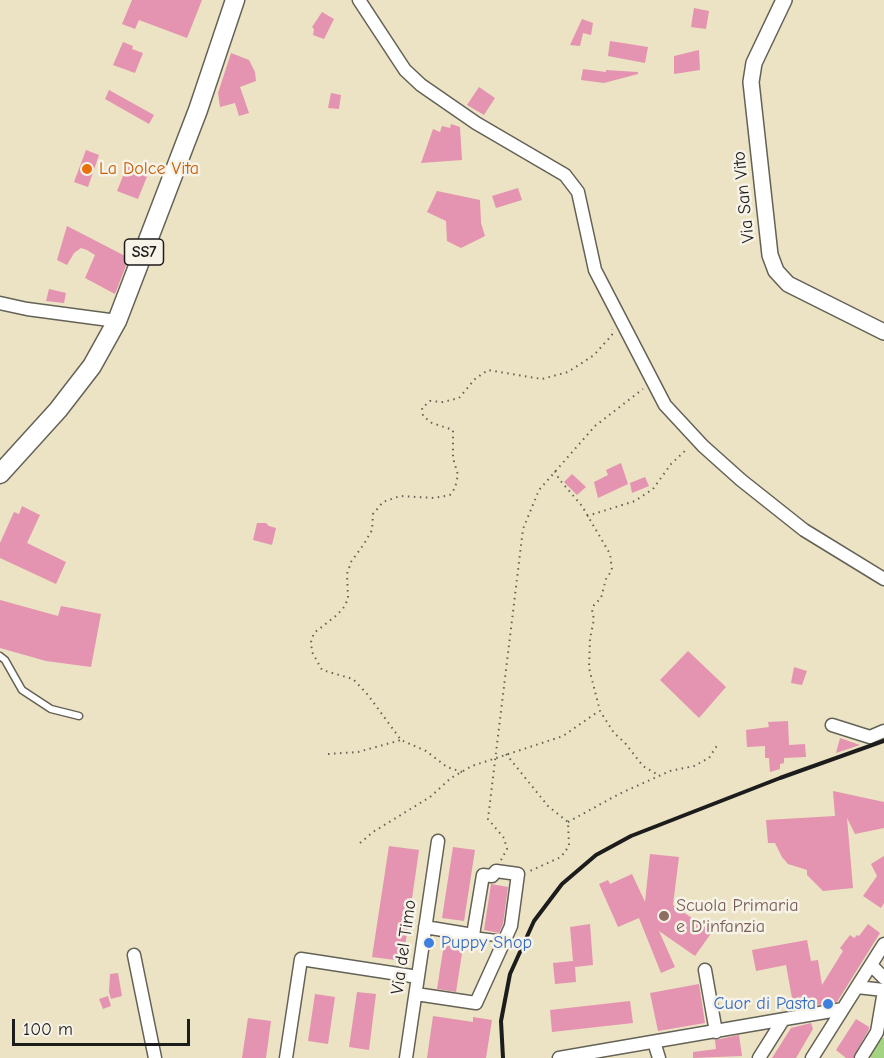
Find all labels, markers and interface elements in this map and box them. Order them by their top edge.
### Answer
street label: Via San Vito [728,150,760,244]
place label: La Dolce Vita [99,158,199,180]
marker: La Dolce Vita [80,162,94,176]
road number: SS7 [124,239,164,265]
place label: Scuola Primaria e D'infanzia [676,895,799,938]
street label: Via del Timo [387,898,421,996]
marker: Scuola Primaria e D'infanzia [657,909,671,923]
place label: Puppy Shop [441,932,532,954]
marker: Puppy Shop [422,936,436,950]
place label: Cuor di Pasta [713,993,816,1015]
marker: Cuor di Pasta [821,997,835,1011]
scale bar [15,1007,194,1045]
text: 100 m [23,1019,73,1040]

